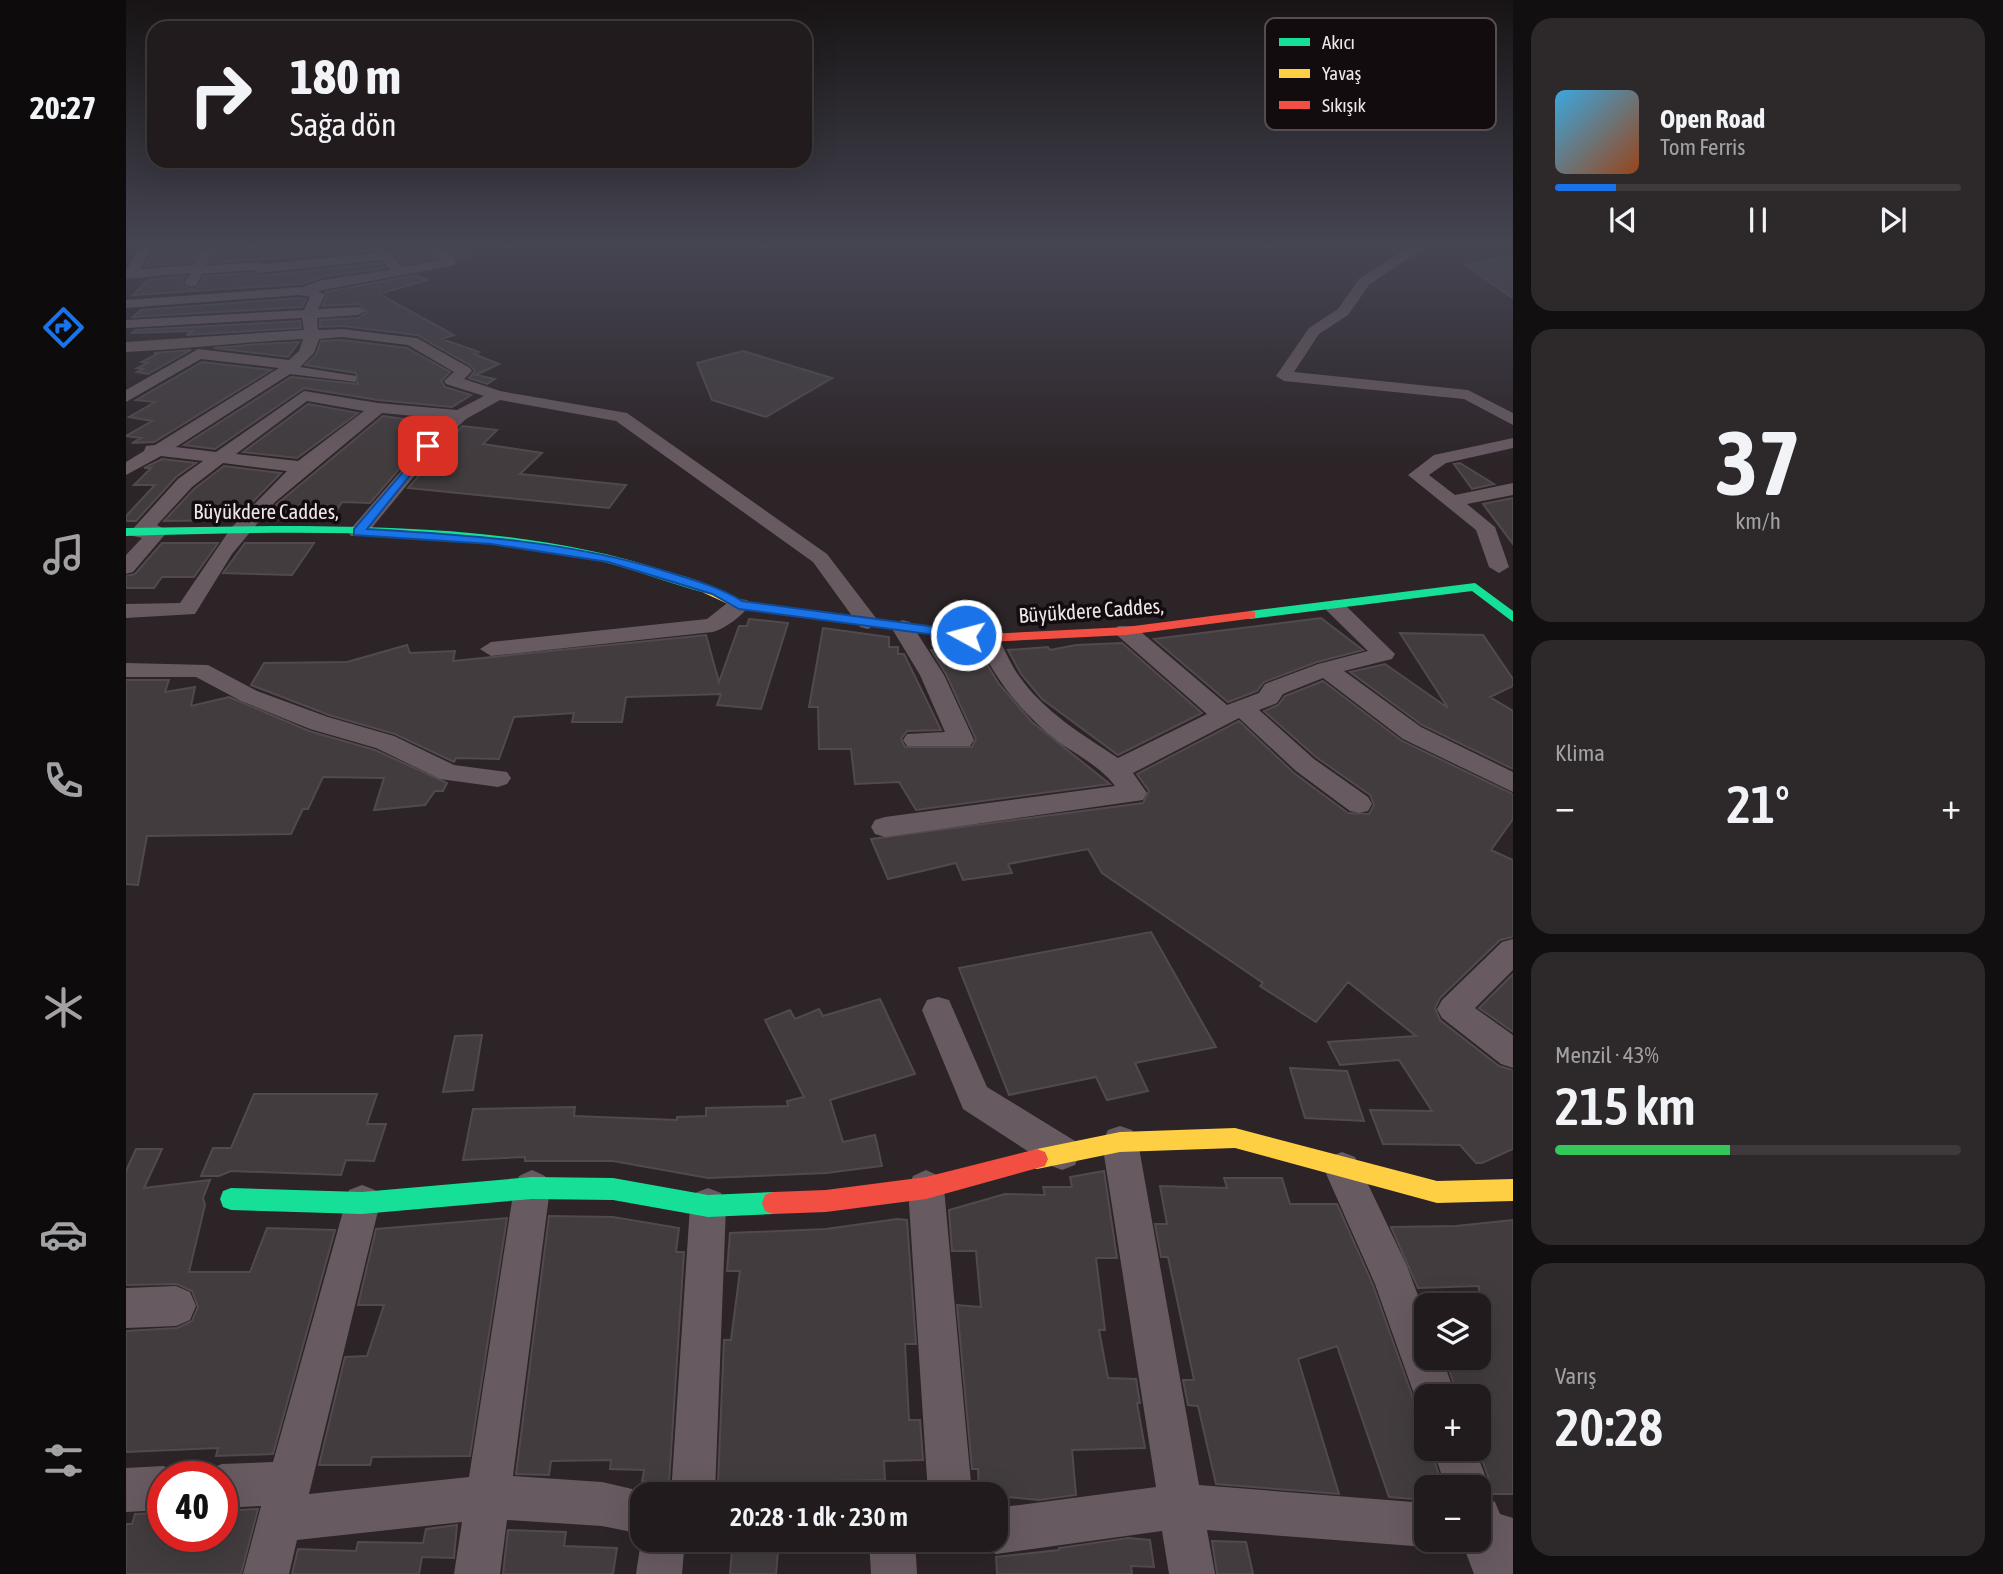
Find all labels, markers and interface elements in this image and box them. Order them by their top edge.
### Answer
legend [1265,18,1496,130]
text: Akıcı [1322,31,1355,53]
text: 180 m [290,48,401,104]
icon: right [175,49,266,140]
text: Yavaş [1322,62,1362,84]
text: 20:27 [30,89,96,126]
text: Sıkışık [1322,94,1367,116]
text: Open Road [1660,104,1765,134]
text: Sağa dön [290,106,396,143]
text: Tom Ferris [1660,134,1745,160]
icon: previous [1604,201,1642,239]
icon: pause [1739,201,1777,239]
icon: next [1874,201,1912,239]
icon: directions [39,303,88,352]
text: 37 [1715,410,1801,514]
pin [398,416,458,476]
icon: arrive [409,427,447,465]
street label: Büyükdere Caddes, [193,499,339,523]
text: km/h [1735,508,1781,534]
icon: music [39,530,88,579]
street label: Büyükdere Caddes, [1018,593,1164,627]
position arrow [929,598,1003,672]
text: Klima [1555,740,1605,766]
icon: phone [39,756,88,805]
text: 21° [1726,774,1790,834]
text: − [1555,784,1575,827]
text: + [1941,784,1961,827]
icon: climate [39,983,88,1032]
text: Menzil · 43% [1555,1042,1659,1068]
text: 215 km [1555,1076,1696,1136]
icon: car [39,1210,88,1259]
map controls [1414,1293,1491,1552]
button: layers [1414,1293,1491,1370]
text: Varış [1555,1363,1596,1389]
button: + [1414,1384,1491,1461]
text: 20:28 [1555,1397,1663,1457]
icon: filters [39,1436,88,1485]
speed limit sign: 40 [147,1461,238,1552]
button: − [1414,1475,1491,1552]
text: 20:28 · 1 dk · 230 m [730,1502,908,1532]

